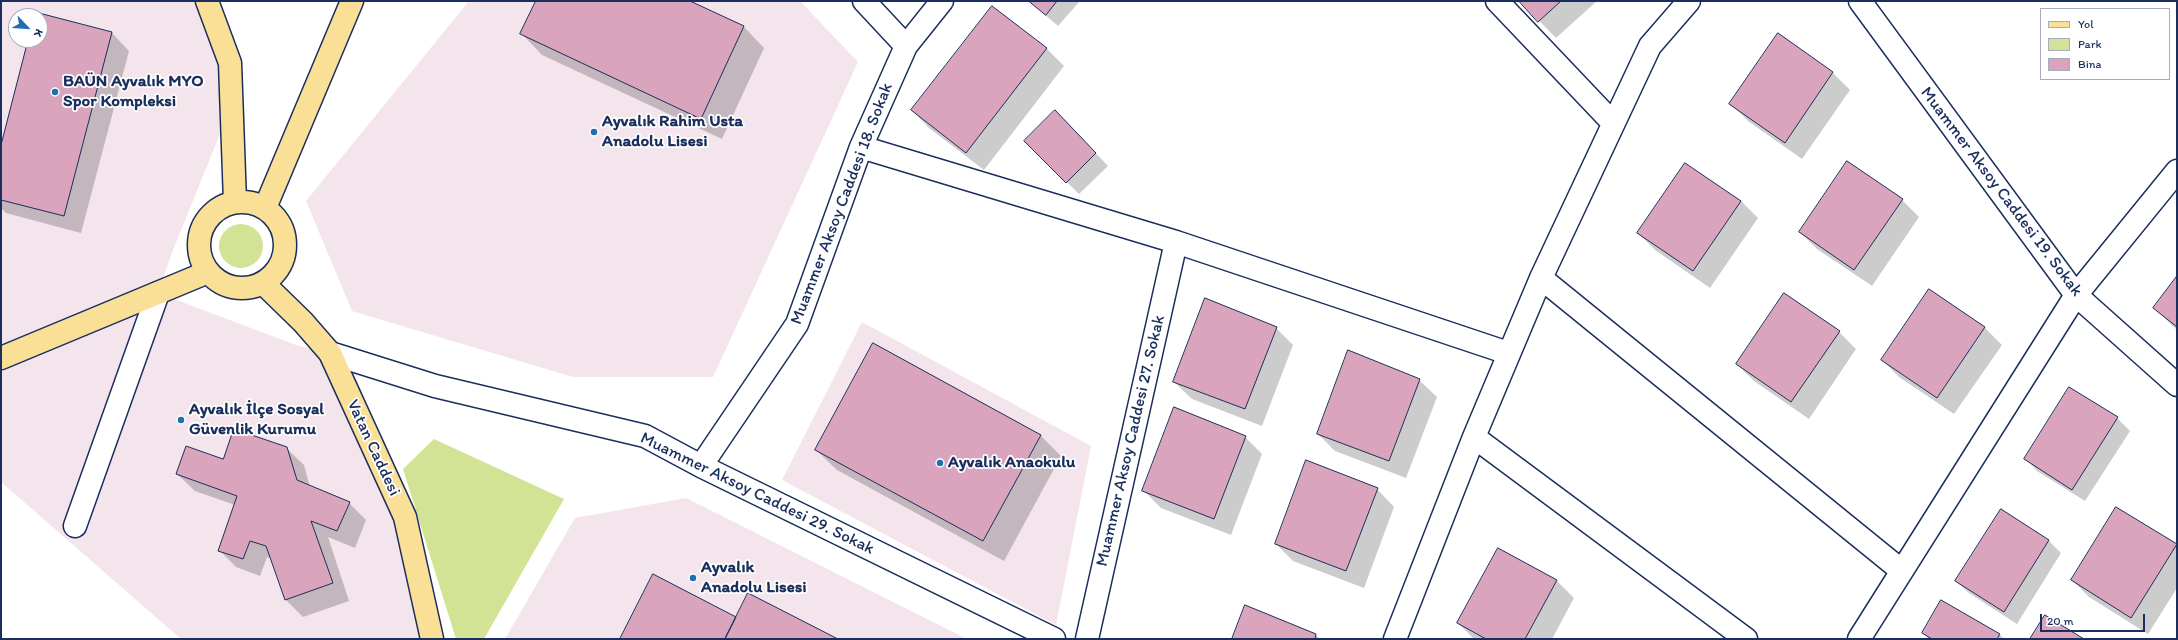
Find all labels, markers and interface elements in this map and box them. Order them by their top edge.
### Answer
north arrow [8,8,48,48]
legend [2040,8,2170,80]
text: Yol [2078,17,2094,31]
text: K [31,27,46,39]
text: Park [2078,37,2102,51]
text: Bina [2078,57,2102,71]
place label: BAÜN Ayvalık MYO Spor Kompleksi [63,72,204,112]
street label: Muammer Aksoy Caddesi 18. Sokak [786,80,898,328]
street label: Muammer Aksoy Caddesi 19. Sokak [1916,83,2086,301]
marker: BAÜN Ayvalık MYO Spor Kompleksi [50,87,60,97]
place label: Ayvalık Rahim Usta Anadolu Lisesi [602,112,743,152]
marker: Ayvalık Rahim Usta Anadolu Lisesi [589,127,599,137]
street label: Muammer Aksoy Caddesi 27. Sokak [1092,313,1170,569]
street label: Vatan Caddesi [342,397,404,499]
place label: Ayvalık İlçe Sosyal Güvenlik Kurumu [189,400,324,440]
marker: Ayvalık İlçe Sosyal Güvenlik Kurumu [176,415,186,425]
street label: Muammer Aksoy Caddesi 29. Sokak [637,428,877,560]
place label: Ayvalık Anaokulu [948,453,1075,473]
marker: Ayvalık Anaokulu [935,458,945,468]
place label: Ayvalık Anadolu Lisesi [701,558,807,598]
marker: Ayvalık Anadolu Lisesi [688,573,698,583]
scale bar [2042,606,2147,632]
text: 20 m [2047,614,2074,628]

